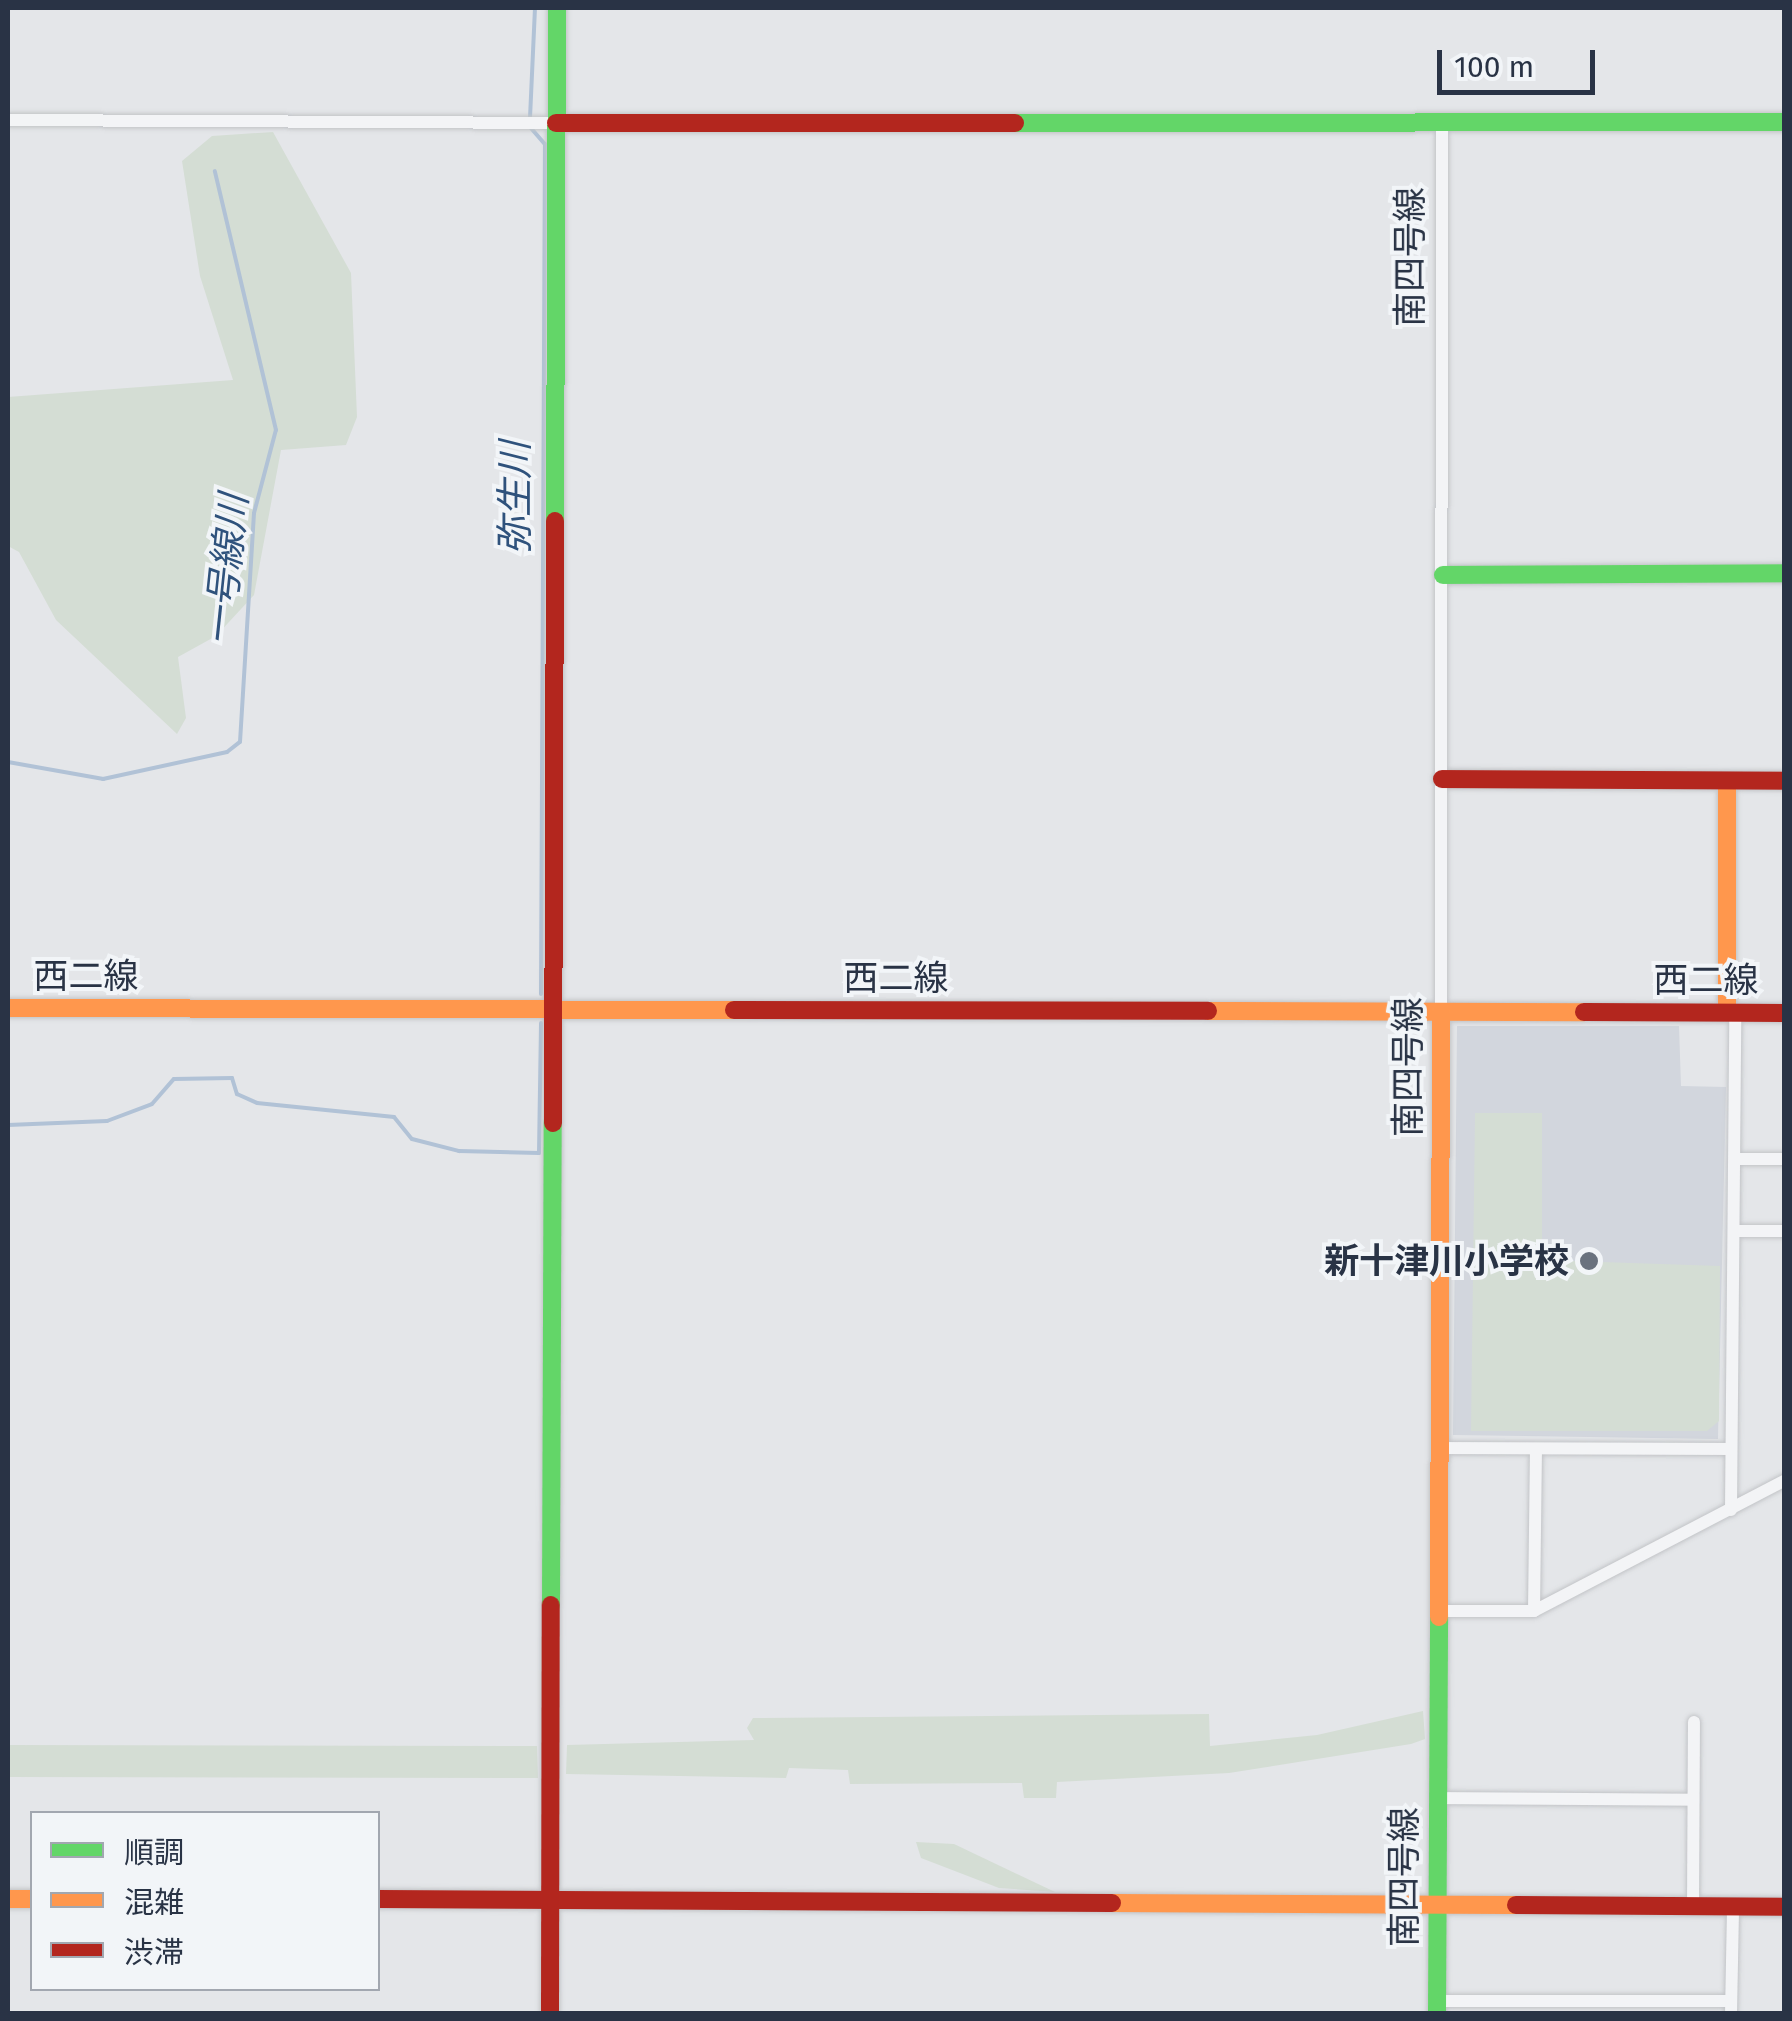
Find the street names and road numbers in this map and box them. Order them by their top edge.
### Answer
street label: 南四号線 [1389,187,1431,327]
street label: 西二線 [34,955,138,997]
street label: 西二線 [844,957,948,999]
street label: 西二線 [1654,959,1758,1001]
street label: 南四号線 [1387,997,1429,1137]
street label: 南四号線 [1383,1807,1425,1947]

